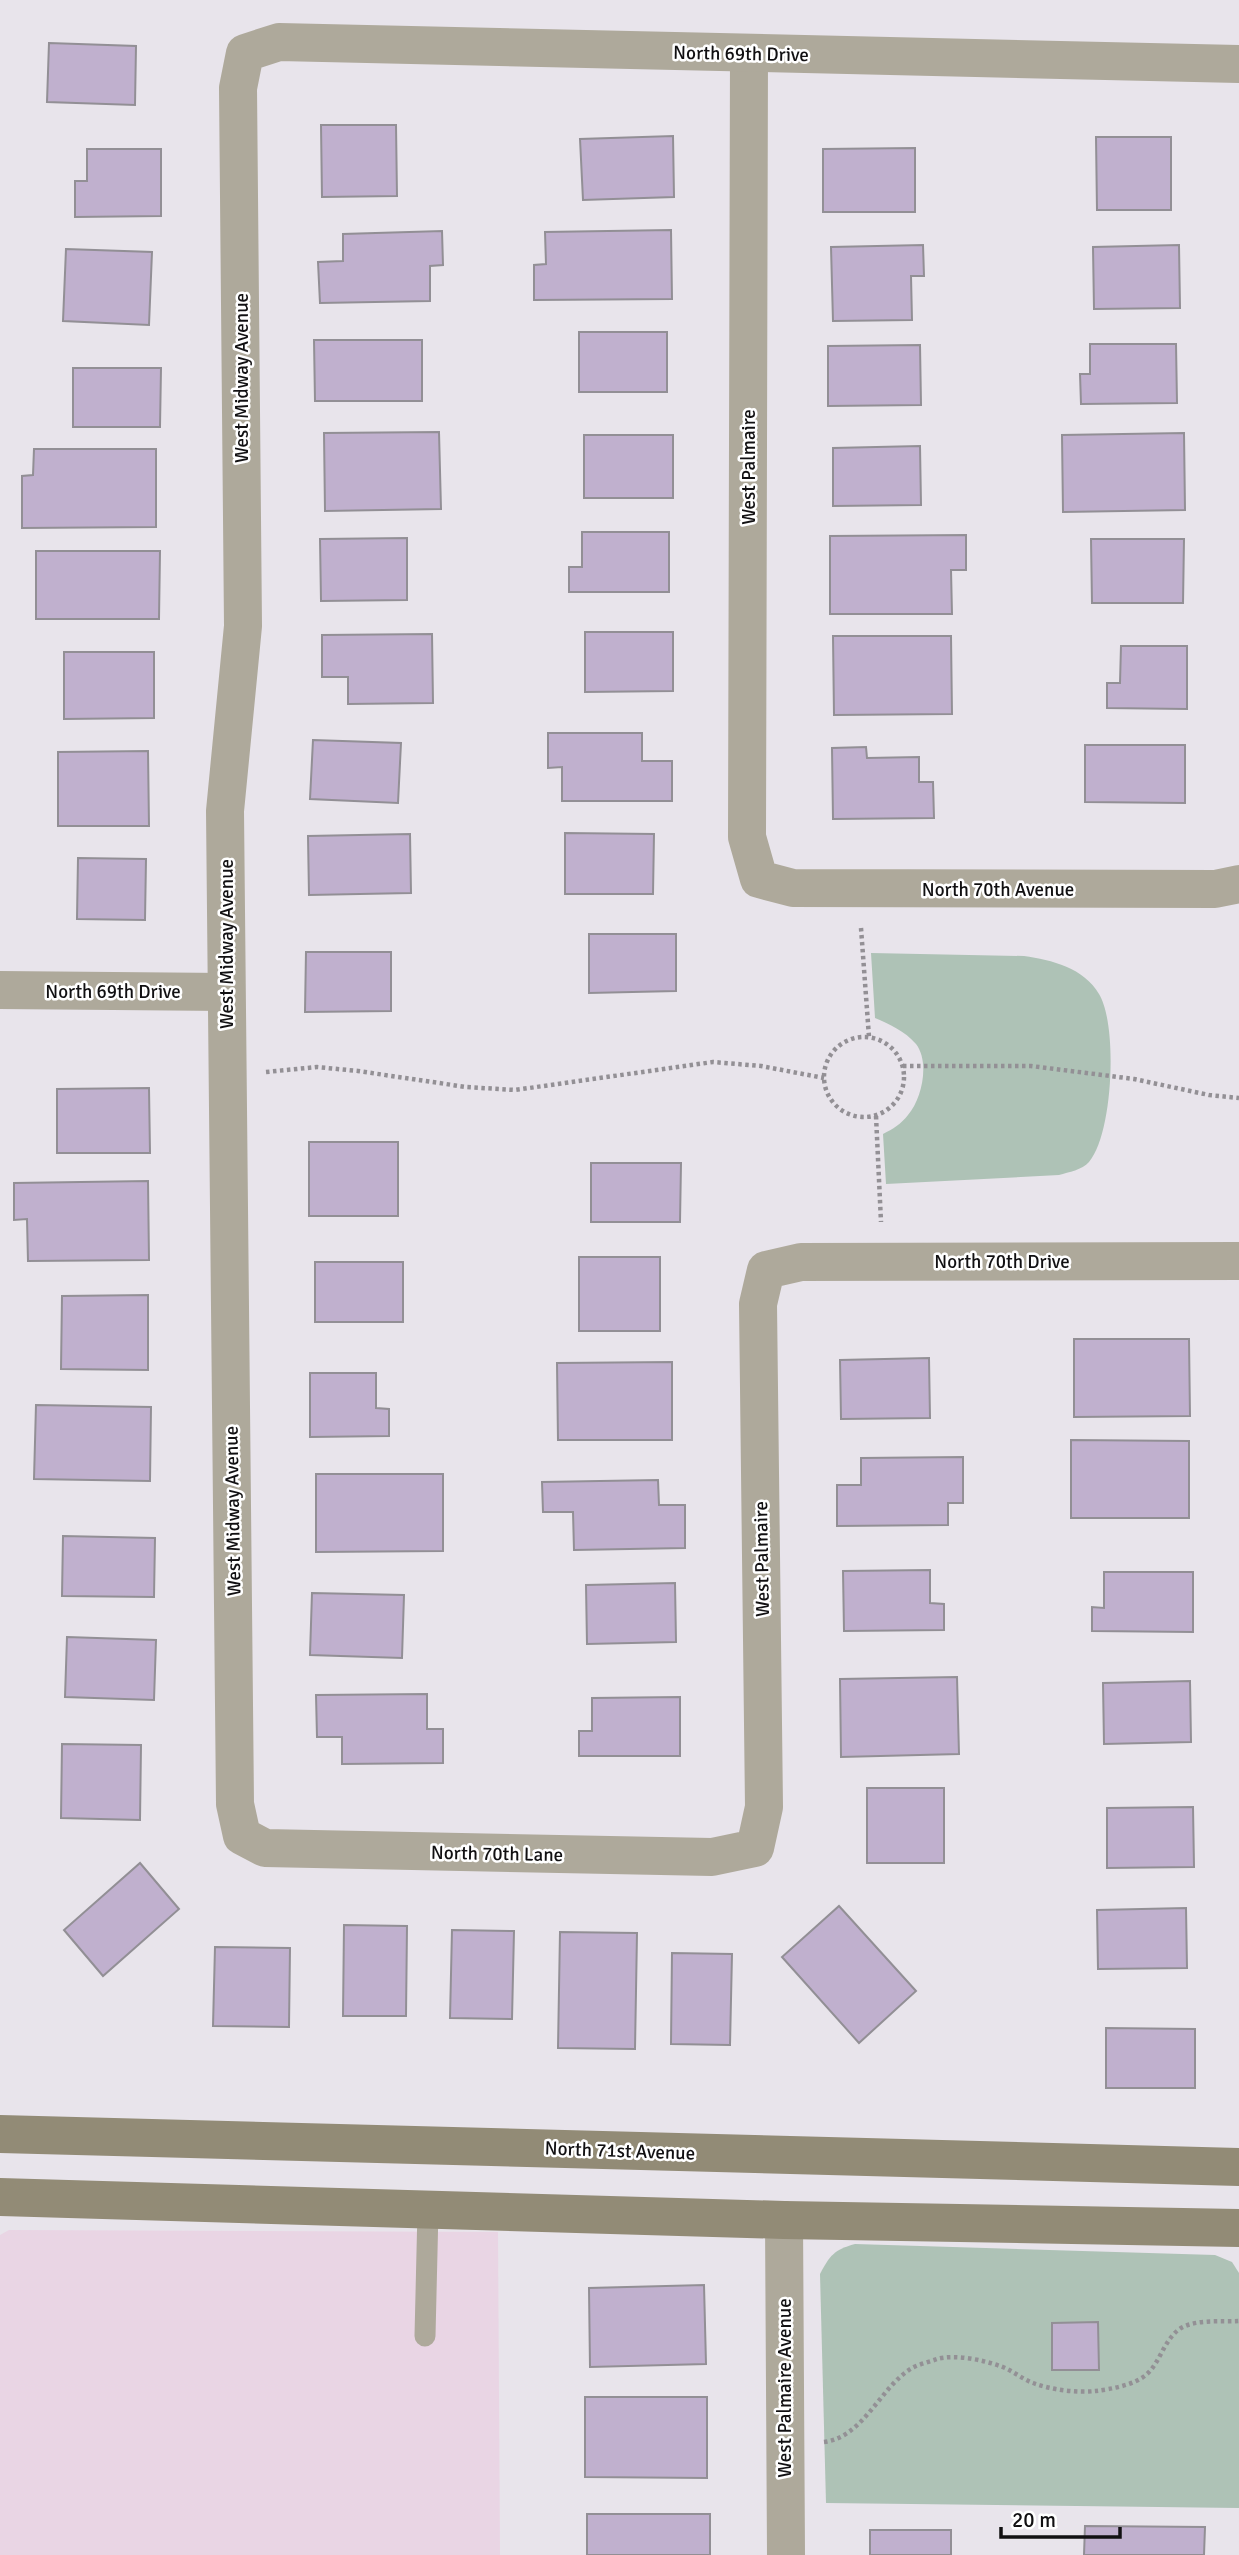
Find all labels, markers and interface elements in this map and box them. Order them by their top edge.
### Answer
street label: North 69th Drive [673,41,809,67]
street label: West Midway Avenue [230,293,254,463]
street label: West Palmaire [737,409,761,525]
street label: West Midway Avenue [215,859,239,1029]
street label: North 70th Avenue [922,878,1074,902]
street label: North 69th Drive [45,980,181,1004]
street label: North 70th Drive [934,1250,1070,1274]
street label: West Midway Avenue [220,1426,246,1596]
street label: West Palmaire [749,1501,775,1617]
street label: North 70th Lane [431,1841,563,1867]
street label: North 71st Avenue [544,2136,696,2166]
street label: West Palmaire Avenue [773,2298,797,2478]
scale bar [1001,2496,1120,2540]
text: 20 m [1012,2507,1056,2533]

